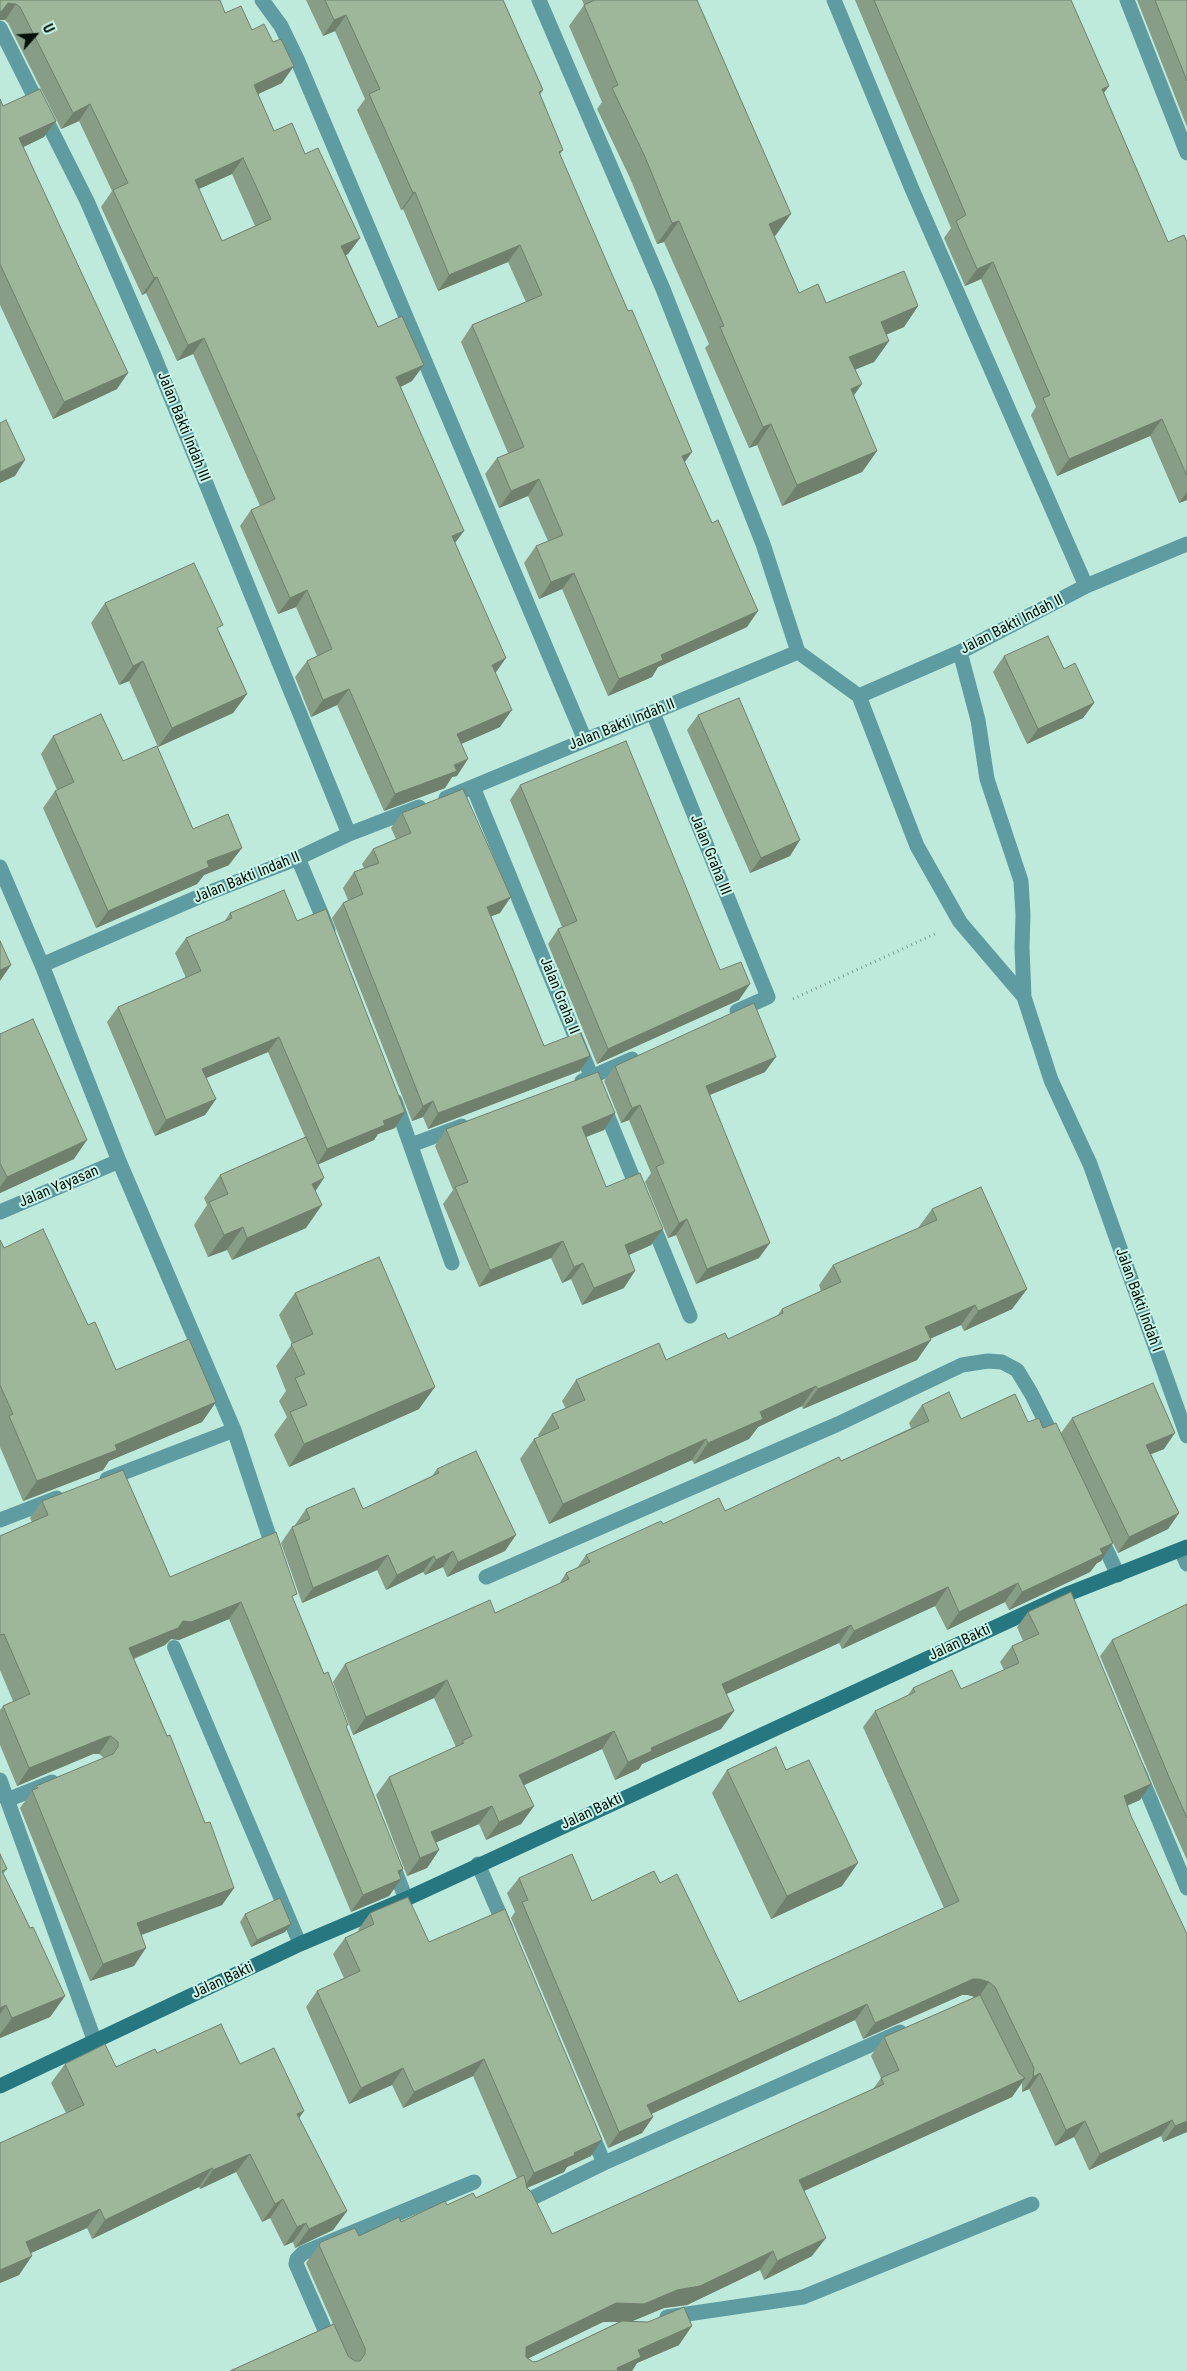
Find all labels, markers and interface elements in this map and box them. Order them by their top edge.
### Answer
north arrow [10,10,60,60]
text: U [40,21,57,36]
street label: Jalan Bakti Indah III [153,369,213,485]
street label: Jalan Bakti Indah II [958,591,1066,659]
street label: Jalan Bakti Indah II [566,695,678,755]
street label: Jalan Graha III [686,812,734,898]
street label: Jalan Bakti Indah II [191,848,303,908]
street label: Jalan Graha II [535,955,583,1037]
street label: Jalan Yayasan [16,1162,102,1212]
street label: Jalan Bakti Indah I [1111,1246,1165,1354]
street label: Jalan Bakti [926,1621,994,1665]
street label: Jalan Bakti [558,1790,626,1834]
street label: Jalan Bakti [189,1959,257,2003]

